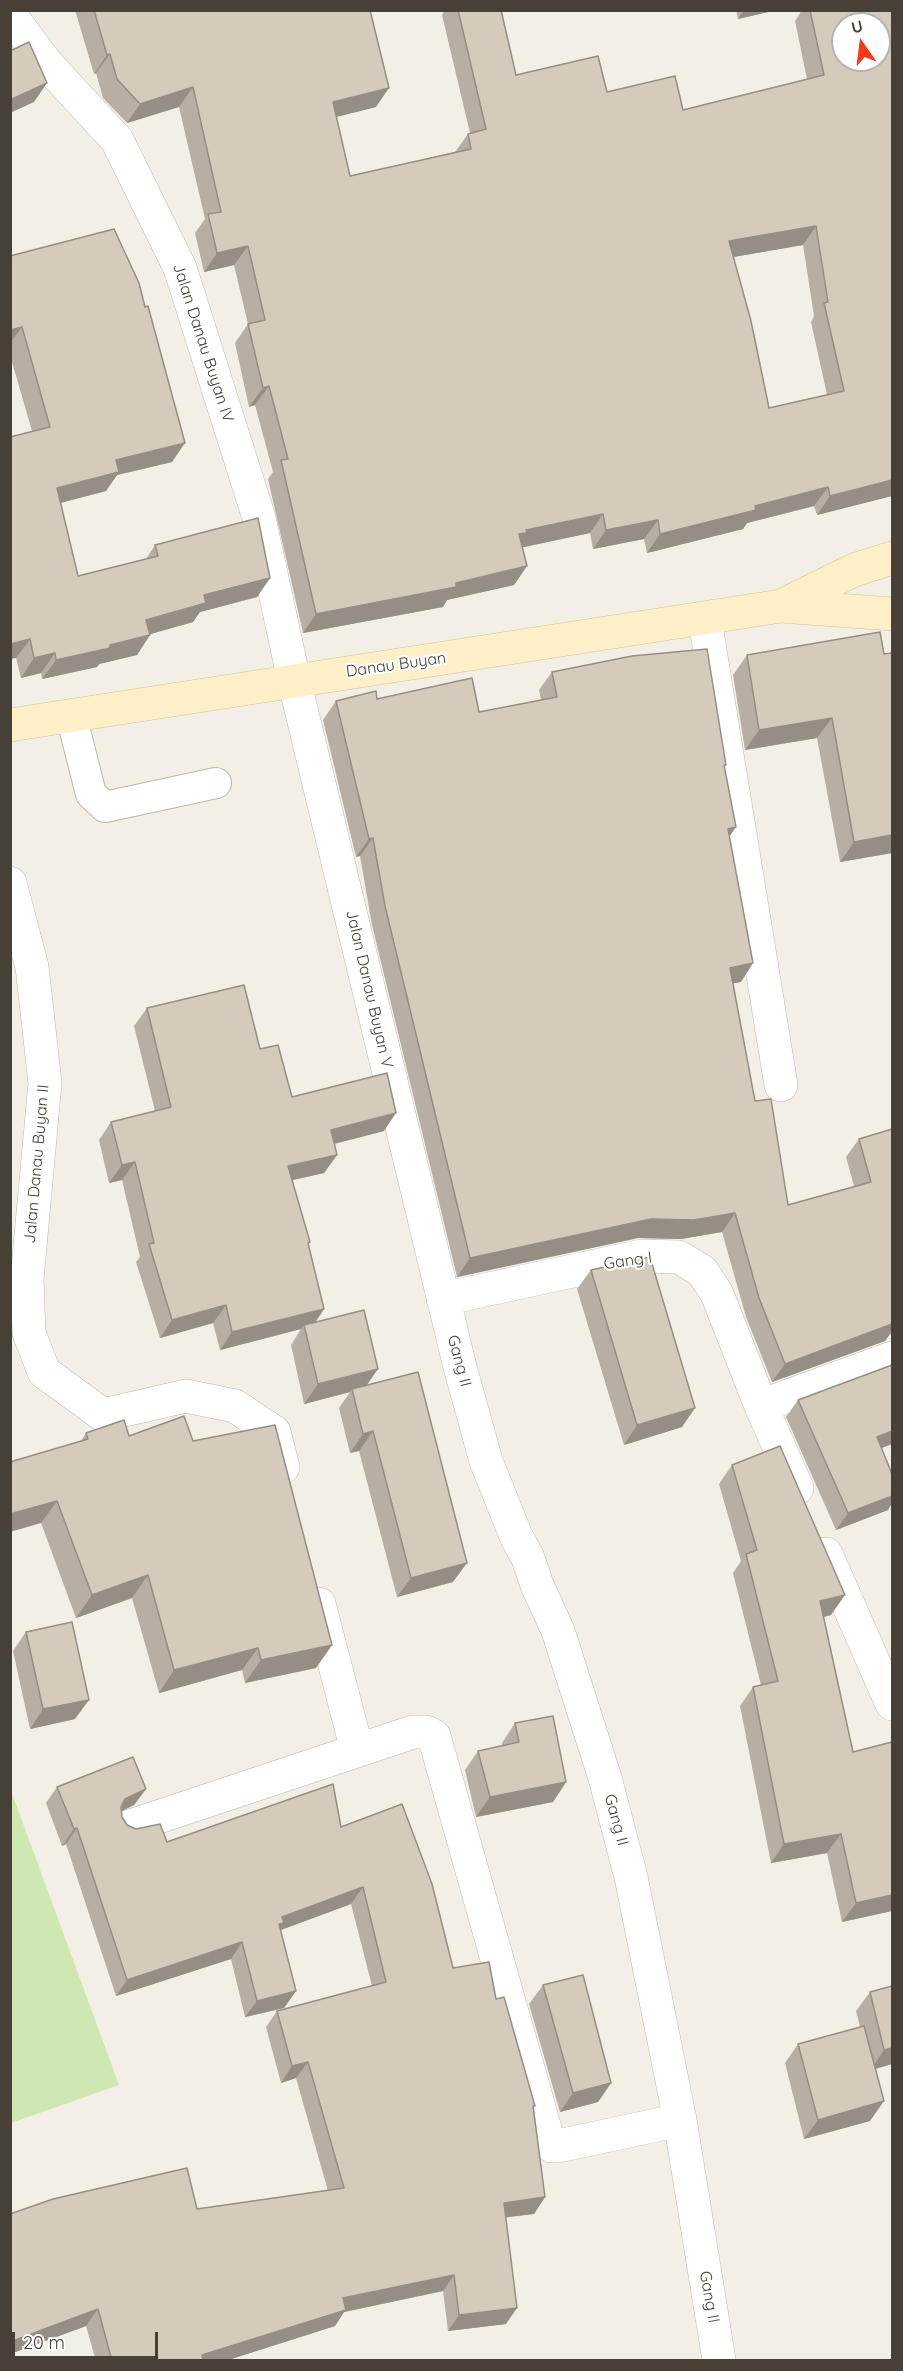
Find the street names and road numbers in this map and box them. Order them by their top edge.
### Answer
street label: Jalan Danau Buyan IV [168,261,238,425]
street label: Danau Buyan [345,648,447,682]
street label: Jalan Danau Buyan V [341,908,397,1070]
street label: Jalan Danau Buyan II [20,1084,54,1244]
street label: Gang I [603,1248,653,1274]
street label: Gang II [443,1333,475,1389]
street label: Gang II [600,1792,632,1848]
street label: Gang II [695,2269,723,2325]

